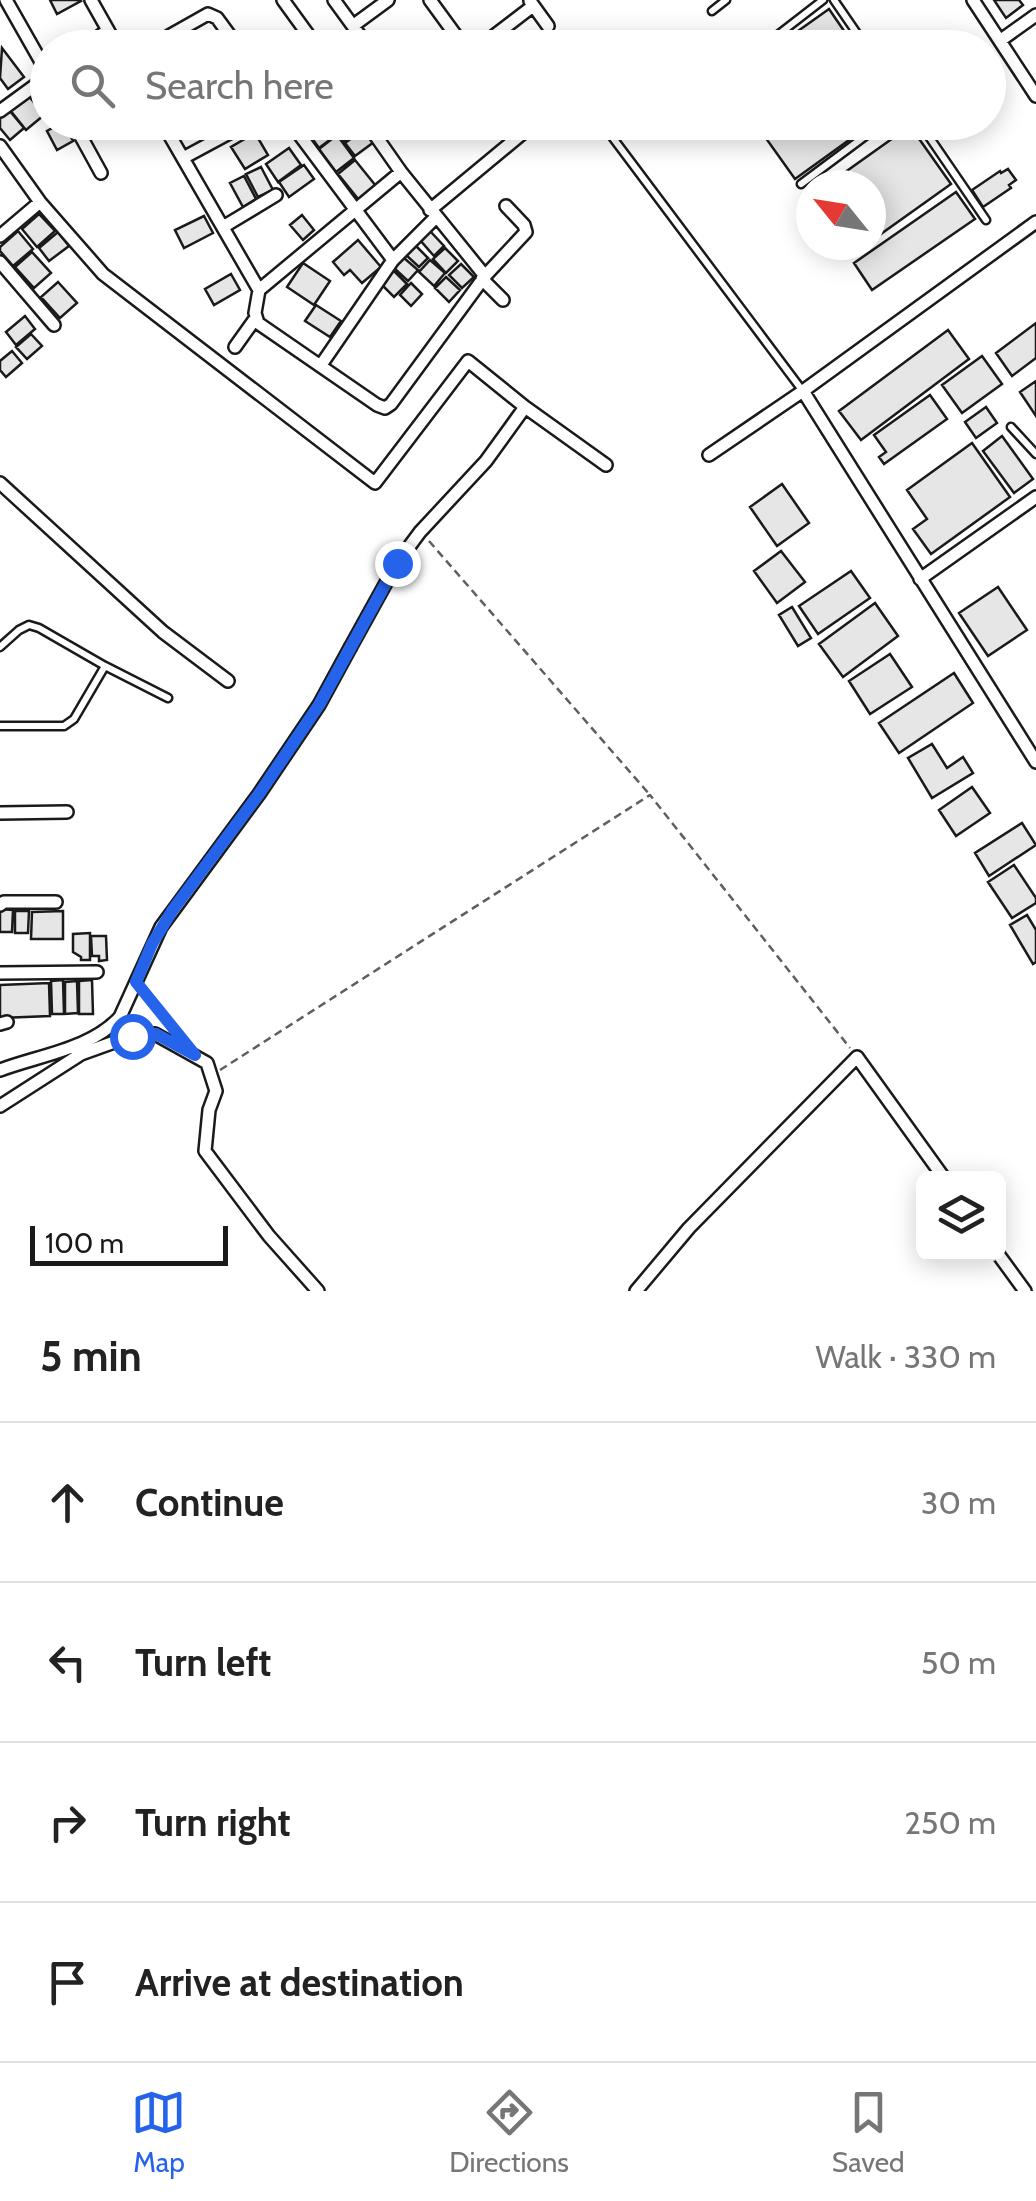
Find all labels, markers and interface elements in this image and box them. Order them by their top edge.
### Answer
search box [30,30,1006,140]
icon: search [65,58,120,113]
text: Search here [145,62,334,109]
north arrow [796,170,886,260]
route end [375,541,421,587]
route start [110,1014,156,1060]
map controls [916,1171,1006,1261]
button: layers [916,1171,1006,1261]
scale bar [30,1221,228,1266]
text: 100 m [45,1226,124,1260]
text: 5 min [40,1330,142,1382]
text: Walk · 330 m [816,1337,996,1376]
icon: ahead [40,1475,95,1530]
text: Continue [135,1479,284,1526]
text: 30 m [921,1483,996,1522]
icon: left [40,1635,95,1690]
text: Turn left [135,1639,271,1686]
text: 50 m [921,1643,996,1682]
icon: right [40,1795,95,1850]
text: Turn right [135,1799,291,1846]
text: 250 m [904,1803,996,1842]
icon: arrive [40,1955,95,2010]
text: Arrive at destination [135,1959,464,2006]
tab: Map [131,2085,186,2179]
tab: Directions [449,2085,569,2179]
tab: Saved [832,2085,905,2179]

